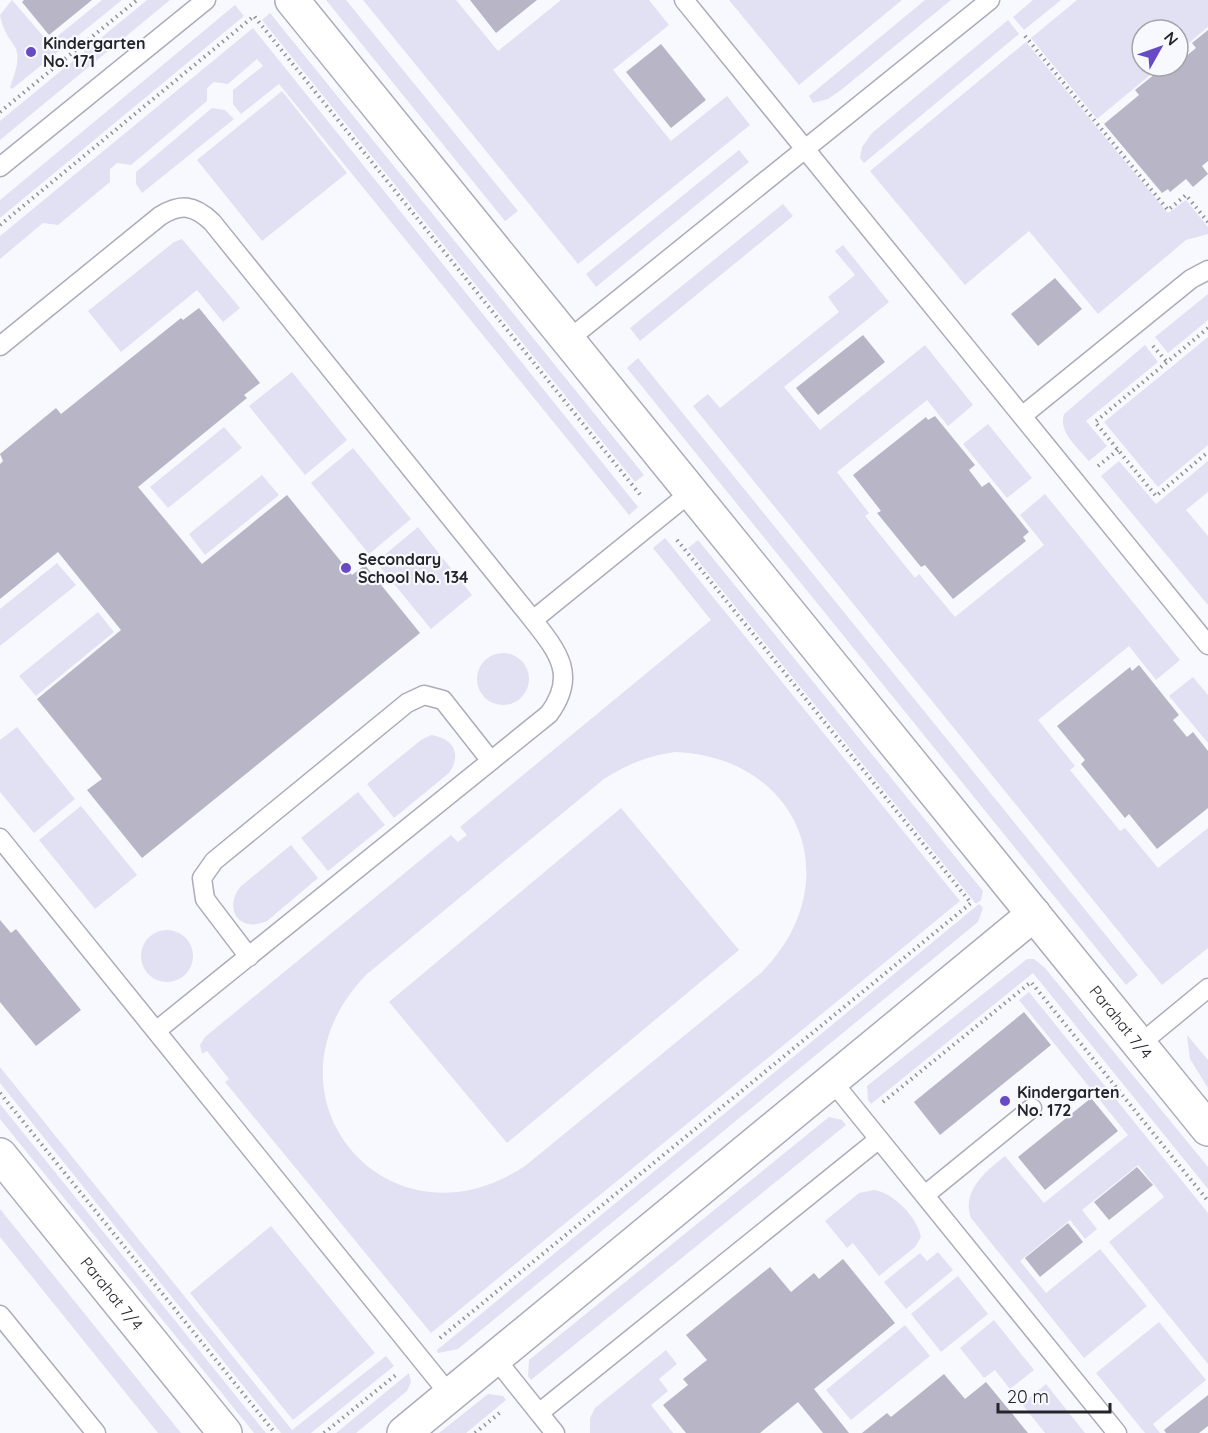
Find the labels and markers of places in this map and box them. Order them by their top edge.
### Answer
place label: Kindergarten No. 171 [43,33,146,71]
marker: Kindergarten No. 171 [24,45,38,59]
place label: Secondary School No. 134 [358,549,469,587]
marker: Secondary School No. 134 [339,561,353,575]
place label: Kindergarten No. 172 [1017,1082,1120,1120]
marker: Kindergarten No. 172 [998,1094,1012,1108]

